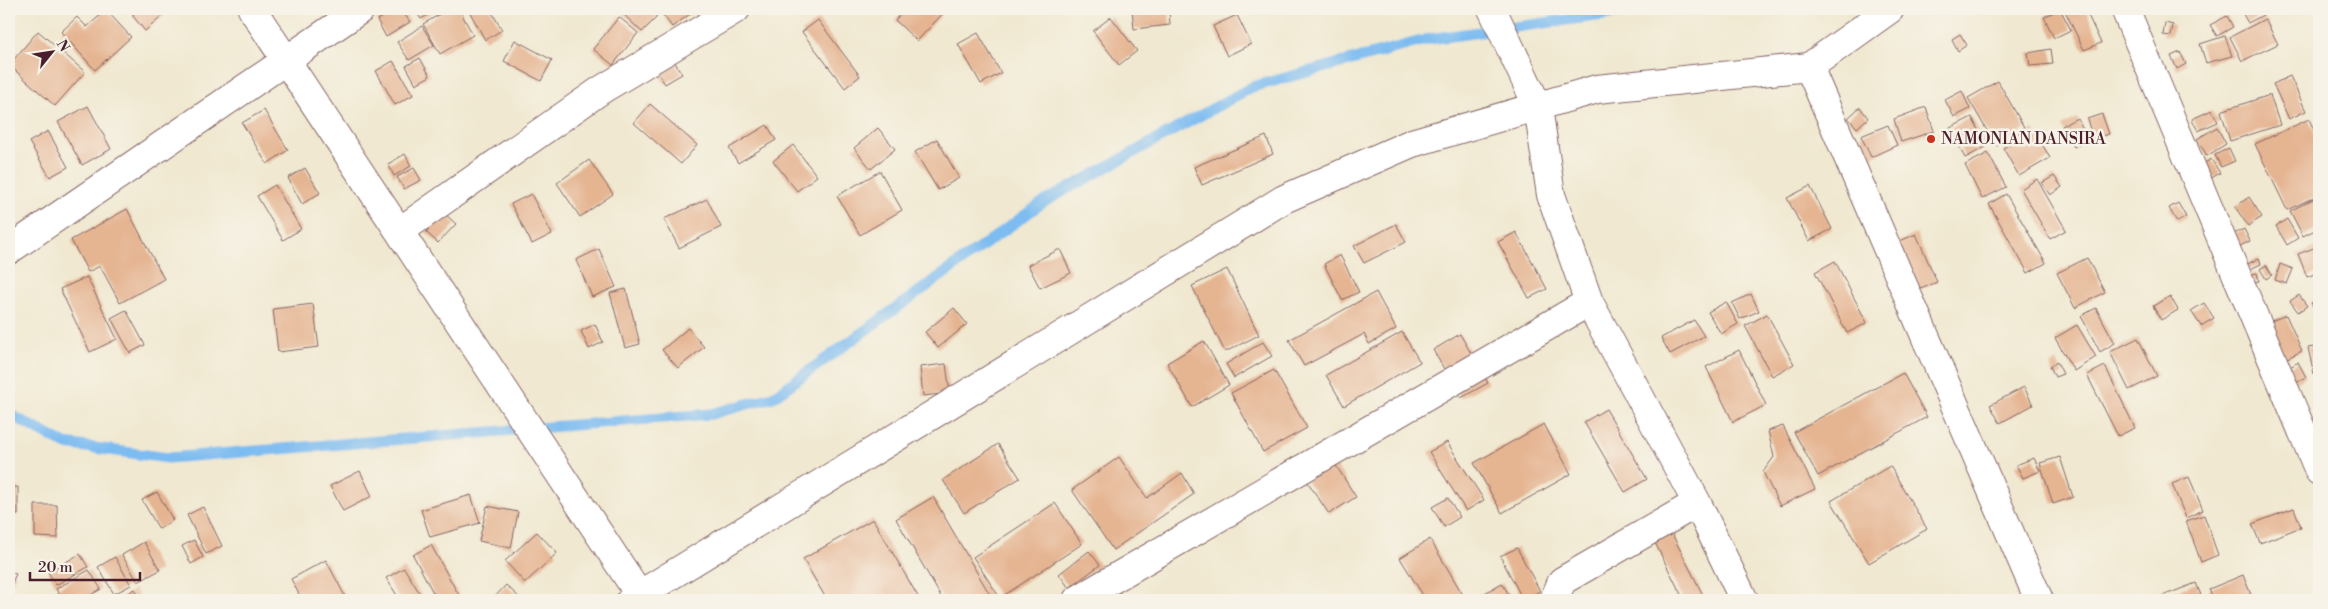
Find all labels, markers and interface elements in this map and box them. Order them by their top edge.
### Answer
north arrow [28,28,78,78]
text: N [52,37,73,55]
place label: NAMONIAN DANSIRA [1941,129,2107,149]
marker: NAMONIAN DANSIRA [1925,133,1937,145]
scale bar [30,549,140,581]
text: 20 m [38,558,73,577]

